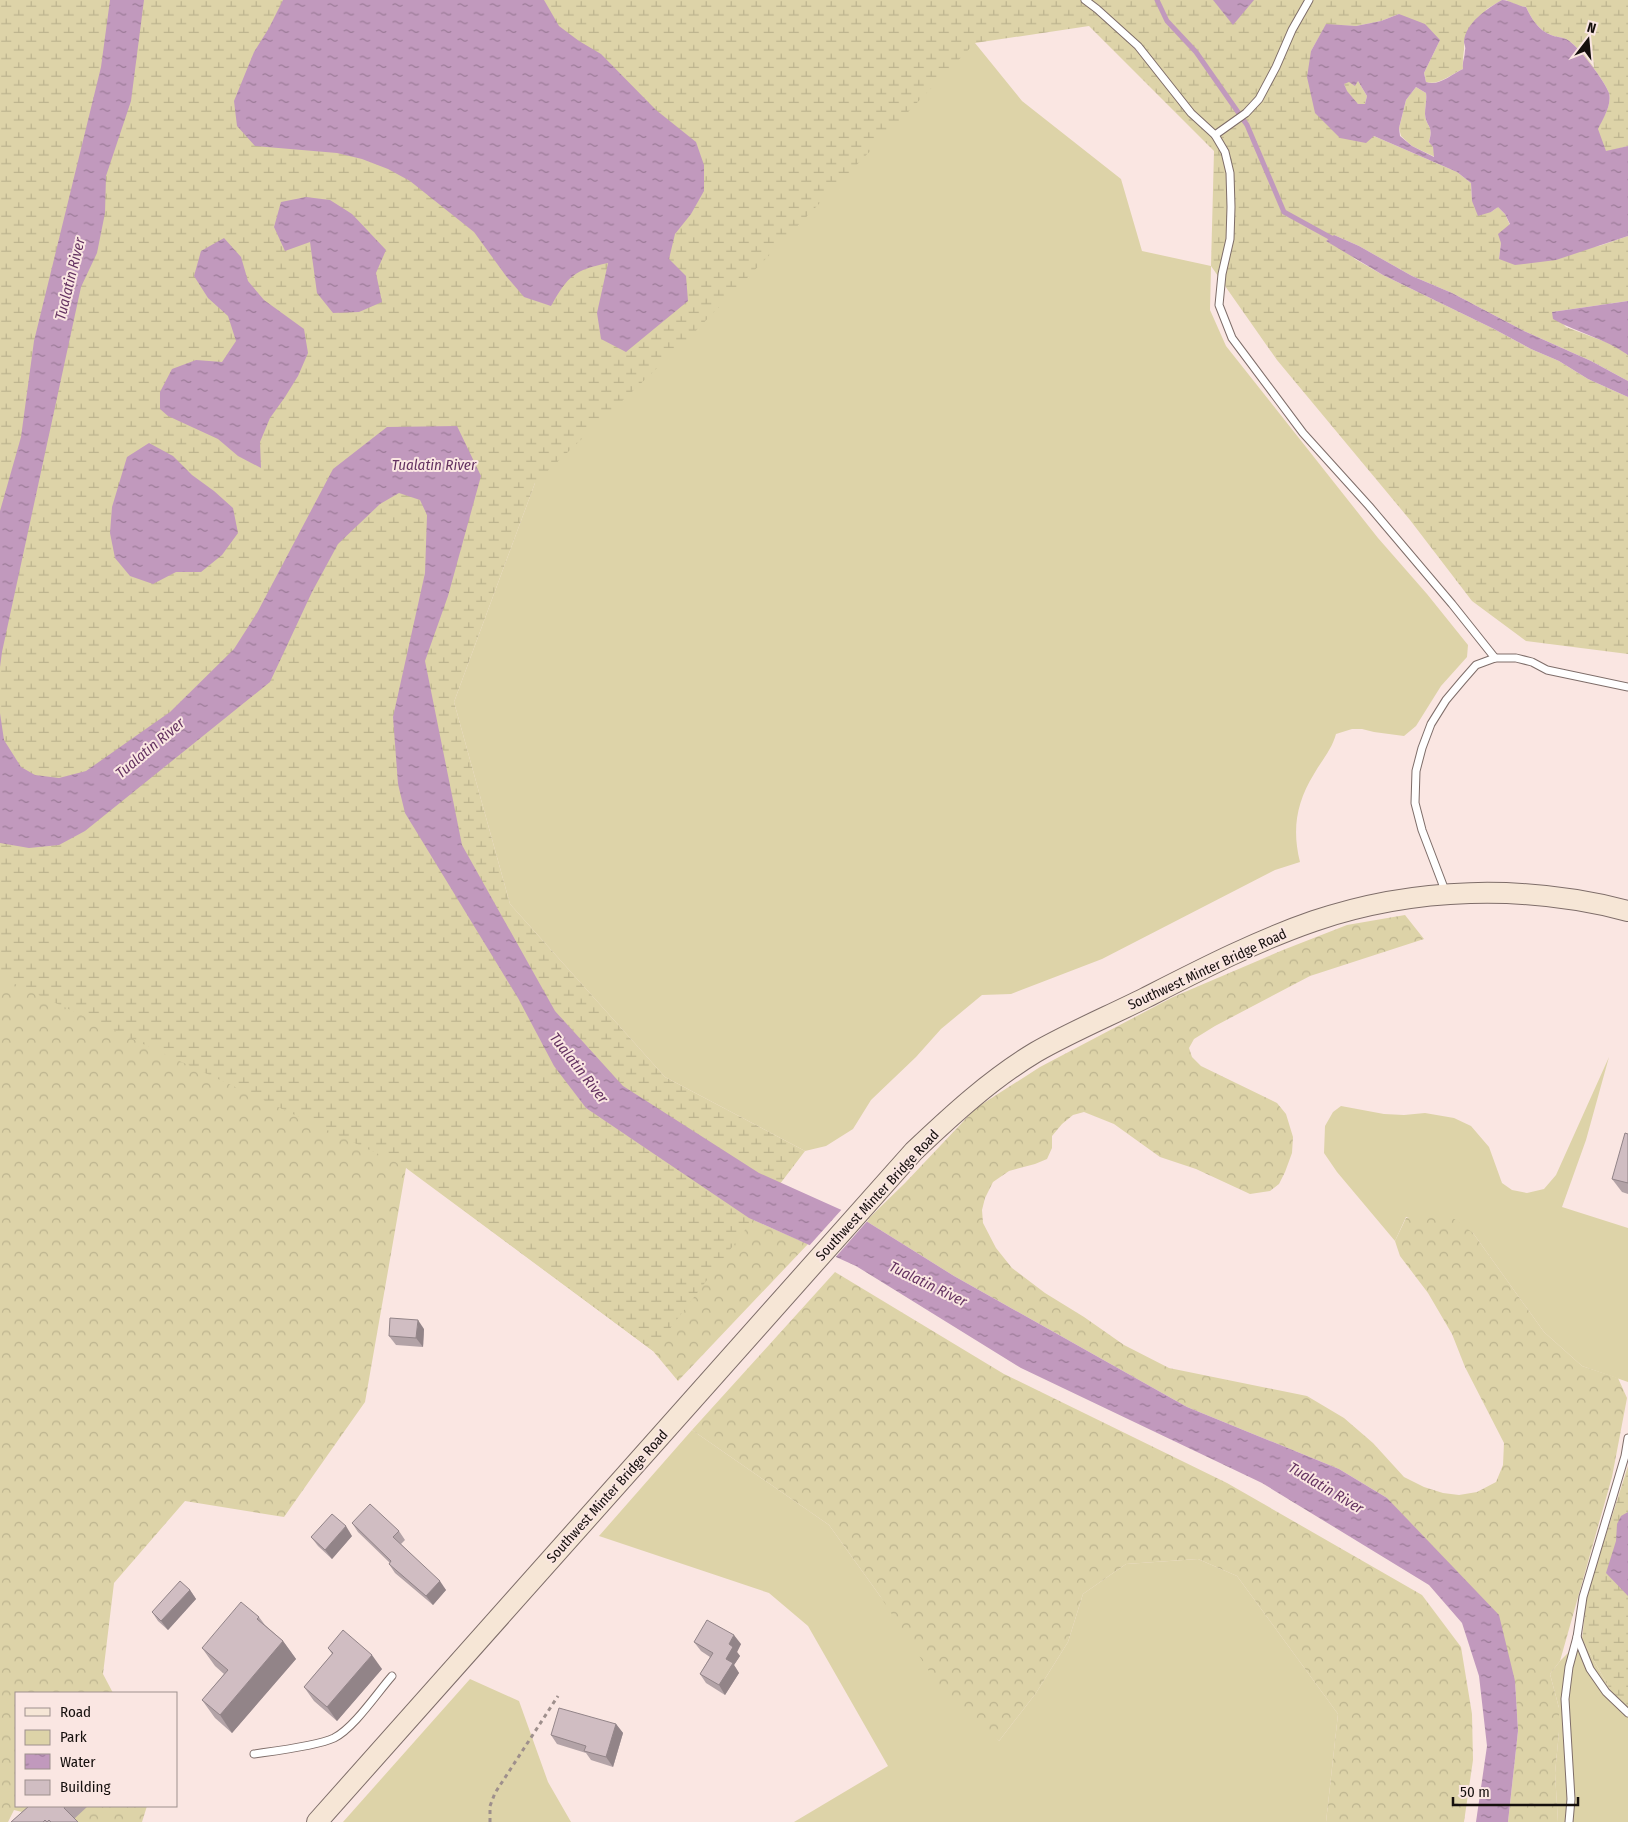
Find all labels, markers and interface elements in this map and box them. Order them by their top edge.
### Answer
north arrow [1563,15,1613,65]
text: N [1585,19,1598,37]
water label: Tualatin River [51,235,89,322]
water label: Tualatin River [392,456,477,474]
water label: Tualatin River [112,713,189,782]
street label: Southwest Minter Bridge Road [1125,925,1289,1014]
water label: Tualatin River [546,1029,613,1107]
street label: Southwest Minter Bridge Road [812,1126,943,1264]
water label: Tualatin River [886,1257,971,1311]
street label: Southwest Minter Bridge Road [543,1426,672,1566]
water label: Tualatin River [1285,1459,1367,1518]
legend [15,1692,178,1807]
text: Road [60,1703,91,1721]
text: Park [60,1728,87,1746]
text: Water [60,1753,96,1771]
scale bar [1453,1774,1578,1806]
text: Building [60,1778,111,1796]
text: 50 m [1460,1783,1490,1801]

